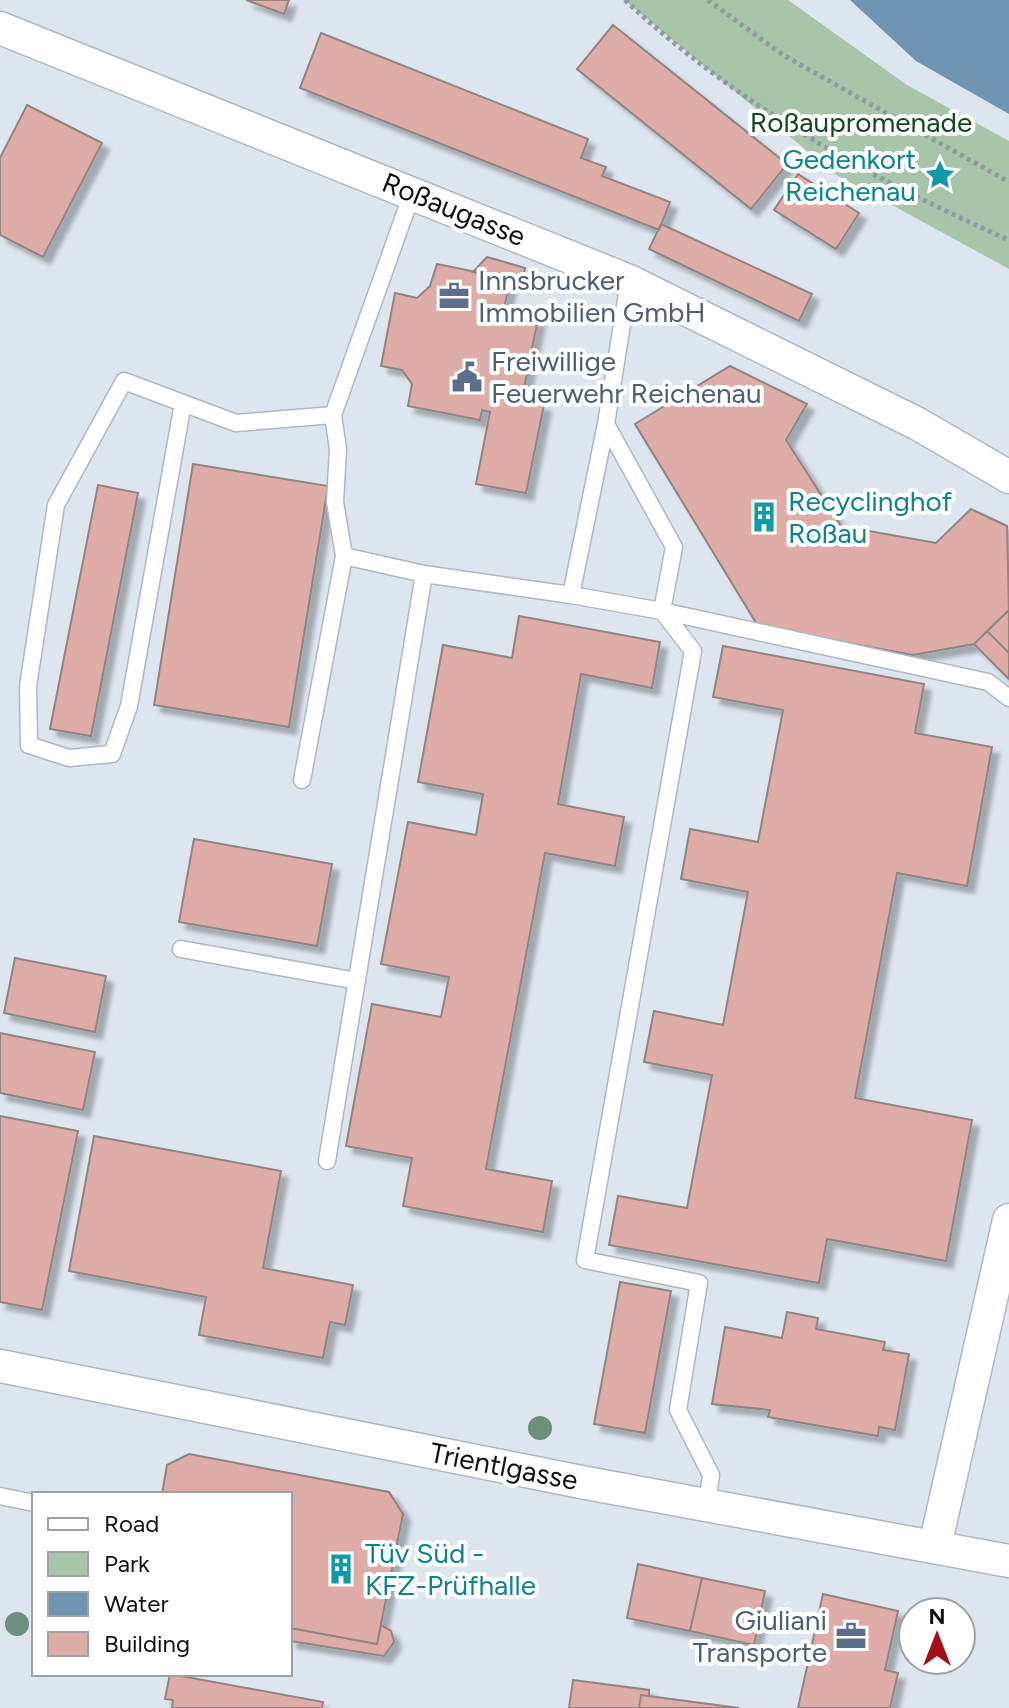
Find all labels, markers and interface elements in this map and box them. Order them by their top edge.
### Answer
park label: Roßaupromenade [750,105,972,139]
place label: Gedenkort Reichenau [783,142,916,208]
place icon: Gedenkort Reichenau [923,158,957,192]
street label: Roßaugasse [377,165,531,253]
place label: Innsbrucker Immobilien GmbH [478,263,705,329]
office icon: Innsbrucker Immobilien GmbH [437,279,471,313]
place label: Freiwillige Feuerwehr Reichenau [491,344,762,410]
public building icon: Freiwillige Feuerwehr Reichenau [450,360,484,394]
place label: Recyclinghof Roßau [788,484,953,550]
building icon: Recyclinghof Roßau [747,500,781,534]
street label: Trientlgasse [427,1435,581,1497]
legend [32,1492,292,1676]
text: Road [104,1509,159,1538]
place label: Tüv Süd - KFZ-Prüfhalle [365,1536,536,1602]
text: Park [104,1549,150,1578]
building icon: Tüv Süd - KFZ-Prüfhalle [324,1552,358,1586]
text: Water [104,1589,169,1618]
north arrow [897,1596,977,1676]
place label: Giuliani Transporte [692,1603,827,1669]
text: N [928,1603,946,1630]
office icon: Giuliani Transporte [834,1619,868,1653]
text: Building [104,1629,190,1658]

